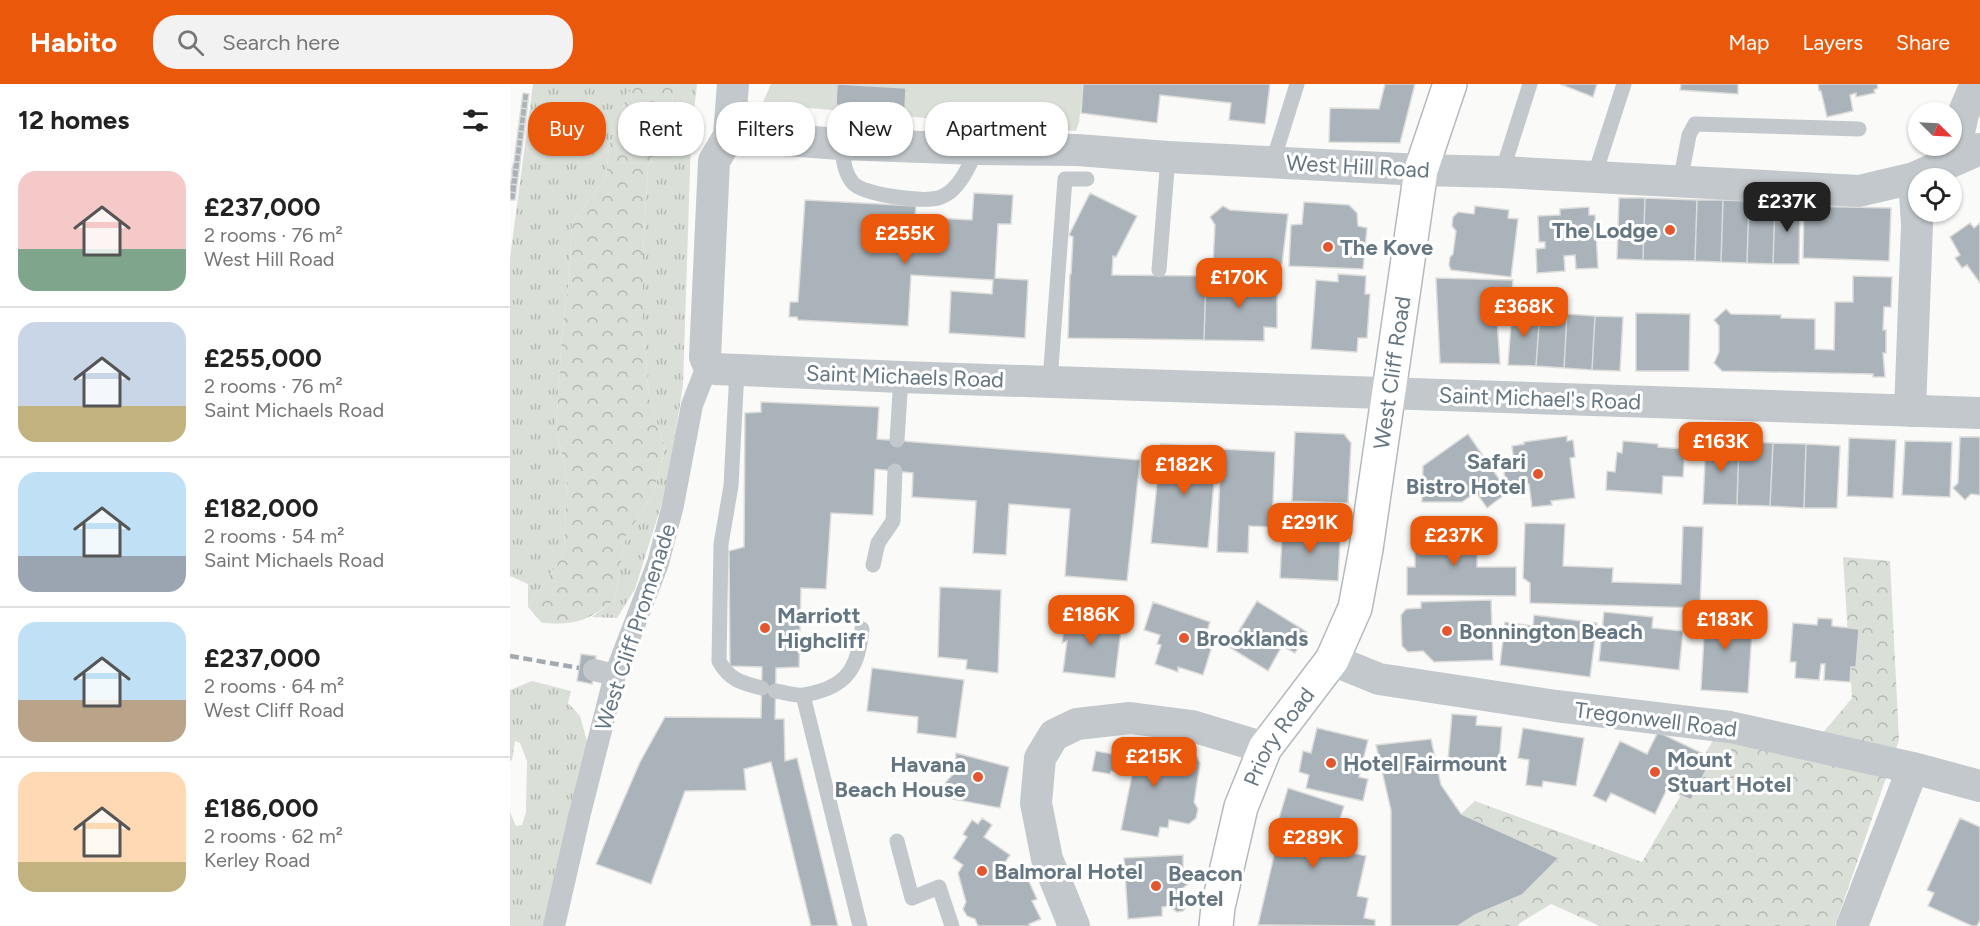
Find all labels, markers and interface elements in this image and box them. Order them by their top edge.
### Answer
search box [153,15,573,69]
text: Habito [30,25,117,59]
icon: search [174,26,207,59]
text: Search here [222,29,340,56]
text: Map [1729,30,1769,55]
text: Layers [1802,30,1863,55]
text: Share [1896,30,1950,55]
chip: Buy [528,102,606,156]
chip: Rent [618,102,704,156]
chip: Filters [716,102,815,156]
chip: New [827,102,913,156]
chip: Apartment [925,102,1068,156]
north arrow [1908,102,1962,156]
map controls [1908,102,1962,222]
text: 12 homes [18,104,129,136]
icon: filters [459,104,492,137]
street label: West Hill Road [1286,149,1430,184]
button: locate [1908,168,1962,222]
pin: £237K [1745,182,1829,233]
text: £237K [1757,189,1817,213]
text: £237,000 [204,191,321,223]
icon: home [66,195,138,267]
pin: £255K [863,214,947,265]
place label: The Lodge [1552,217,1658,244]
text: £255K [875,221,935,245]
text: 2 rooms · 76 m² [204,223,343,247]
marker: The Lodge [1663,223,1677,237]
place label: The Kove [1340,234,1433,261]
marker: The Kove [1321,240,1335,254]
text: West Hill Road [204,247,335,271]
pin: £170K [1197,258,1281,309]
text: £170K [1210,265,1268,289]
pin: £368K [1482,287,1566,338]
street label: West Cliff Road [1368,294,1417,451]
text: £368K [1494,294,1554,318]
text: £255,000 [204,342,322,374]
icon: home [66,346,138,418]
street label: Saint Michaels Road [805,360,1004,393]
text: 2 rooms · 76 m² [204,374,343,398]
street label: Saint Michael's Road [1438,381,1642,416]
text: Saint Michaels Road [204,398,384,422]
pin: £163K [1679,422,1763,473]
text: £163K [1693,429,1749,453]
pin: £182K [1142,445,1226,496]
place label: Safari Bistro Hotel [1406,448,1526,500]
text: £182K [1155,452,1213,476]
marker: Safari Bistro Hotel [1531,467,1545,481]
text: £182,000 [204,492,319,524]
icon: home [66,496,138,568]
pin: £291K [1268,503,1352,554]
text: £291K [1282,510,1338,534]
pin: £237K [1412,516,1496,567]
street label: West Cliff Promenade [589,520,682,734]
text: £237K [1424,523,1484,547]
text: 2 rooms · 54 m² [204,524,344,548]
text: Saint Michaels Road [204,548,384,572]
pin: £186K [1049,595,1133,646]
pin: £183K [1683,600,1767,651]
place label: Marriott Highcliff [777,602,866,654]
text: £186K [1062,602,1120,626]
text: £183K [1696,607,1754,631]
place label: Bonnington Beach [1459,618,1643,645]
marker: Marriott Highcliff [758,621,772,635]
marker: Bonnington Beach [1440,624,1454,638]
place label: Brooklands [1196,625,1308,652]
marker: Brooklands [1177,631,1191,645]
text: £237,000 [204,642,321,674]
icon: home [66,646,138,718]
text: 2 rooms · 64 m² [204,674,344,698]
street label: Priory Road [1238,682,1320,790]
street label: Tregonwell Road [1573,696,1739,743]
text: West Cliff Road [204,698,344,722]
pin: £215K [1112,737,1196,788]
text: £215K [1126,744,1182,768]
place label: Mount Stuart Hotel [1667,746,1791,798]
place label: Hotel Fairmount [1343,750,1508,777]
place label: Havana Beach House [835,751,966,803]
marker: Hotel Fairmount [1324,756,1338,770]
marker: Mount Stuart Hotel [1648,765,1662,779]
marker: Havana Beach House [971,770,985,784]
text: £186,000 [204,792,319,824]
icon: home [66,796,138,868]
pin: £289K [1271,818,1355,869]
text: 2 rooms · 62 m² [204,824,343,848]
text: £289K [1283,825,1343,849]
text: Kerley Road [204,848,310,872]
place label: Balmoral Hotel [994,858,1143,885]
place label: Beacon Hotel [1168,860,1243,912]
marker: Balmoral Hotel [975,864,989,878]
marker: Beacon Hotel [1149,879,1163,893]

